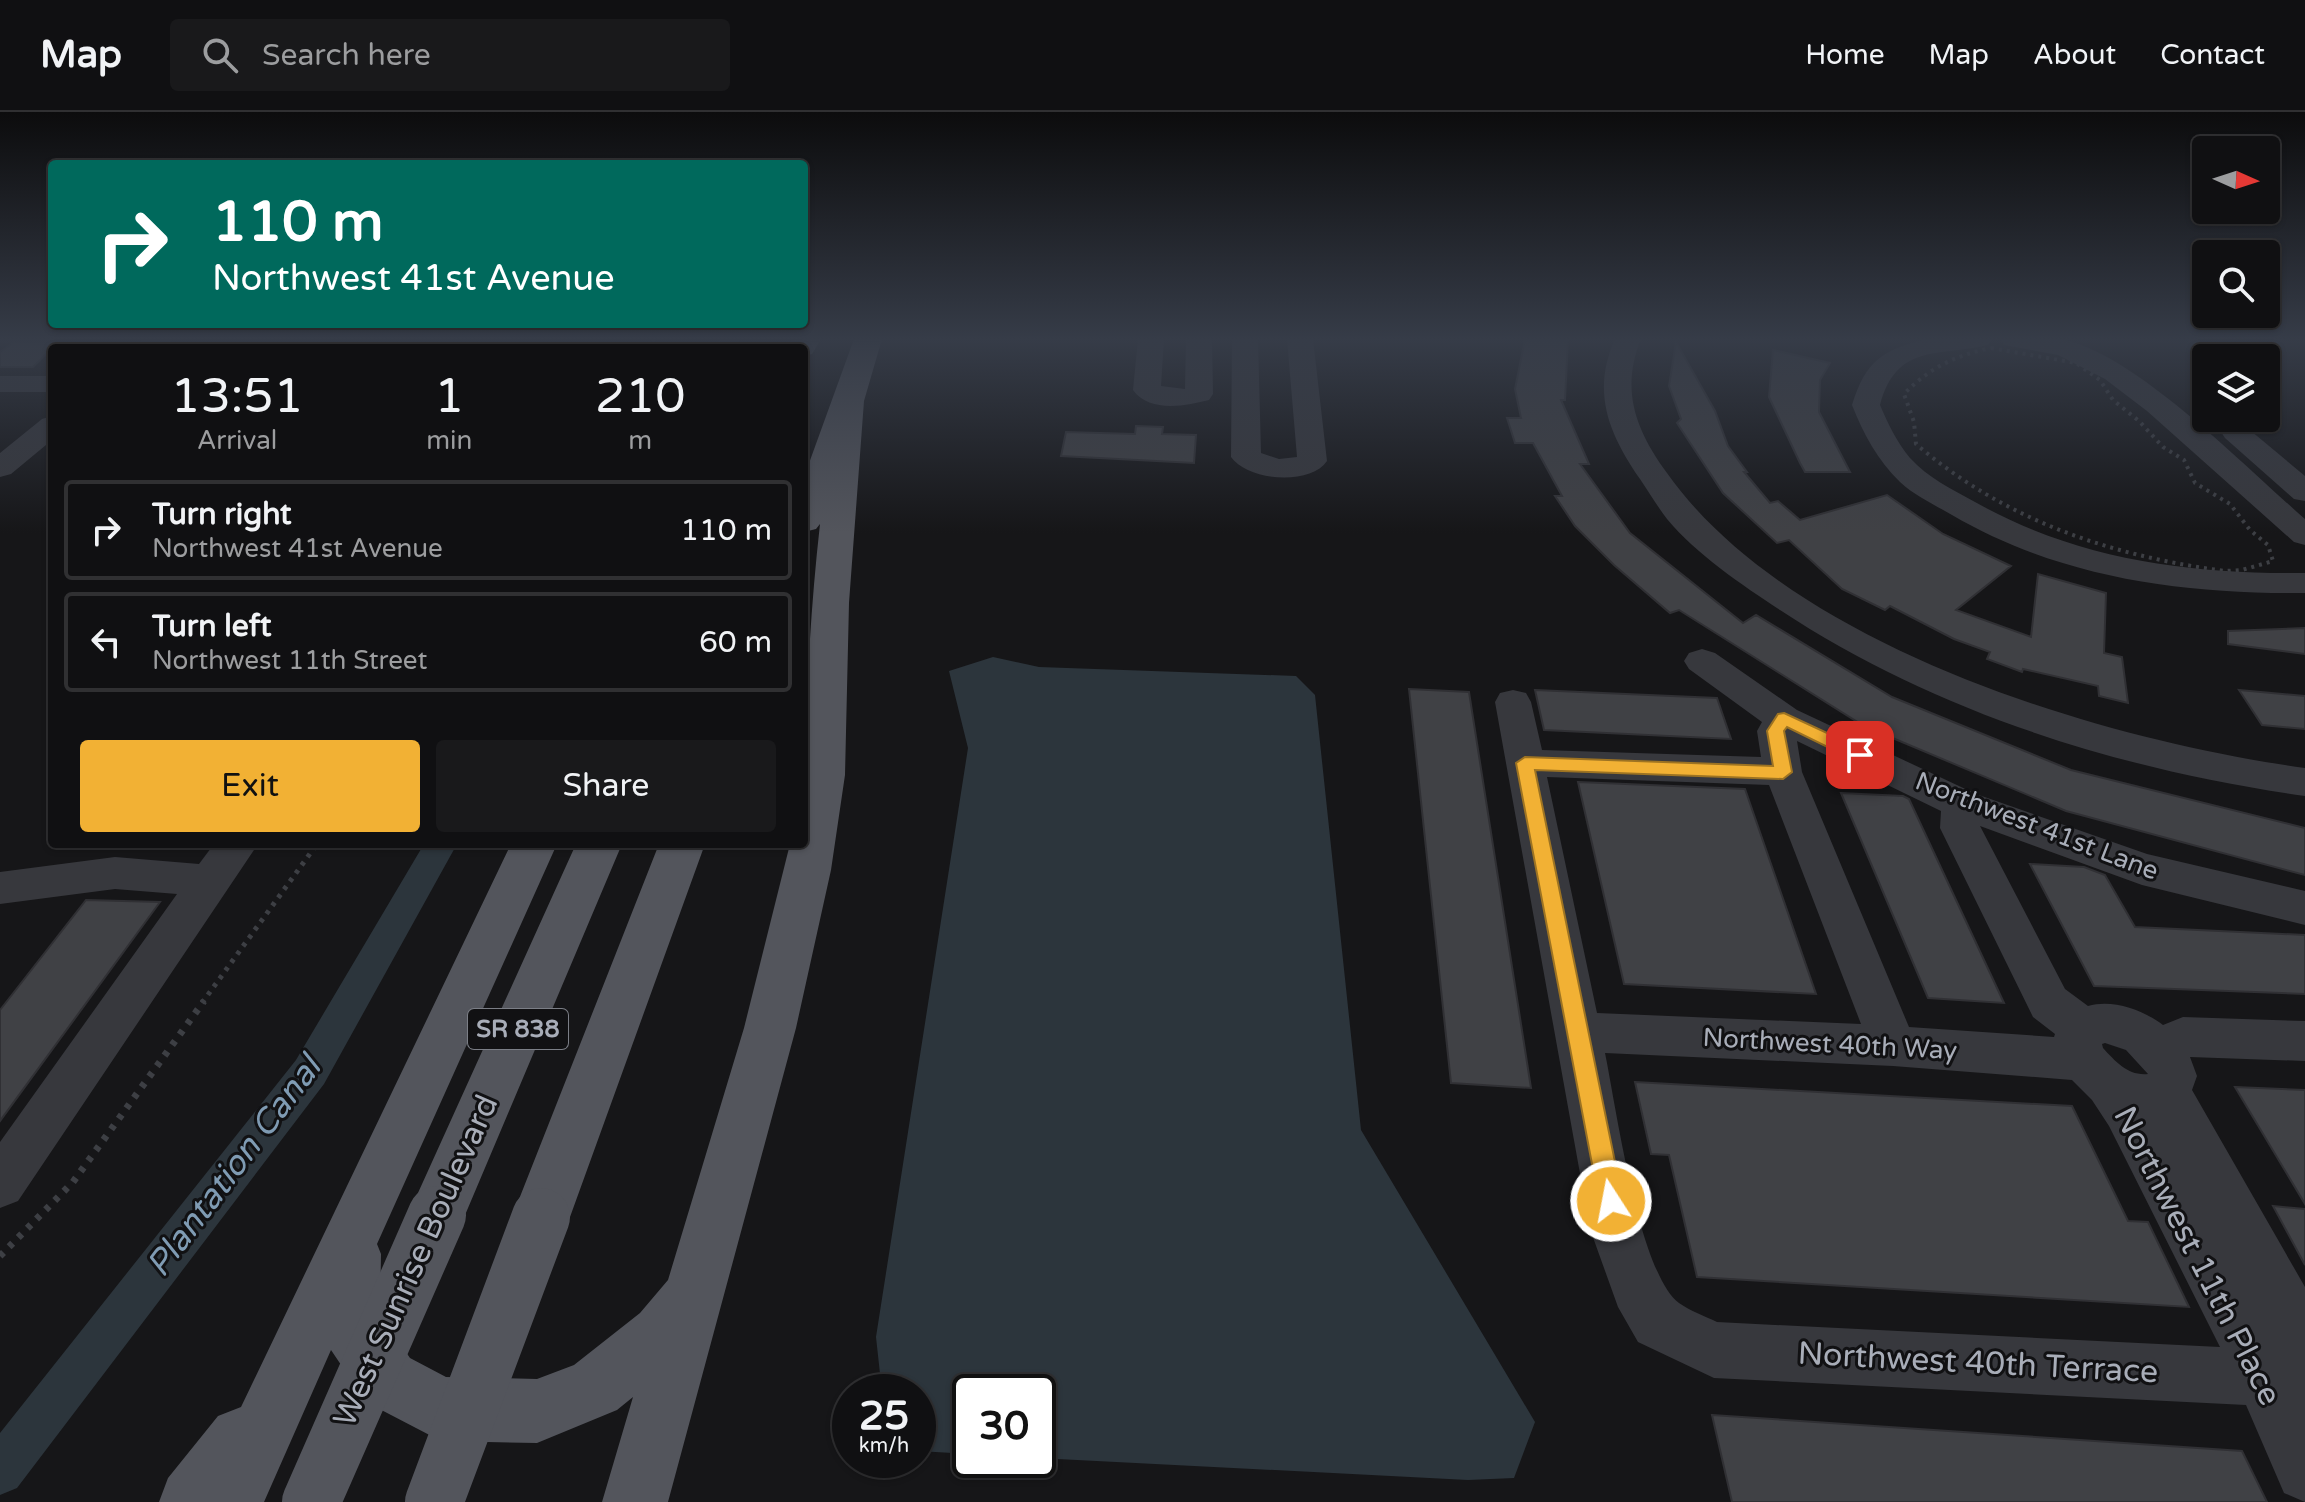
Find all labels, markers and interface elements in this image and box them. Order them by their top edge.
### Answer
search box [170,19,730,91]
text: Map [40,32,122,78]
icon: search [198,33,242,77]
text: Search here [262,37,431,74]
text: Home [1805,38,1885,72]
text: Map [1929,38,1989,72]
text: About [2033,38,2116,72]
text: Contact [2160,38,2265,72]
north arrow [2192,136,2280,224]
map controls [2192,136,2280,432]
text: 110 m [212,189,383,256]
icon: right [80,192,184,296]
button: search [2192,240,2280,328]
text: Northwest 41st Avenue [212,257,615,300]
button: layers [2192,344,2280,432]
text: 13:51 [171,368,304,426]
text: 1 [434,368,464,426]
text: 210 [595,368,685,426]
text: Arrival [197,425,277,456]
text: min [426,425,472,456]
text: m [628,425,652,456]
text: Turn right [152,496,292,533]
icon: right [84,508,128,552]
text: 110 m [680,512,772,549]
text: Northwest 41st Avenue [152,533,443,564]
text: Turn left [152,608,271,645]
icon: left [84,620,128,664]
text: 60 m [699,624,772,661]
text: Northwest 11th Street [152,645,428,676]
pin [1826,721,1894,789]
icon: arrive [1838,733,1882,777]
button: Exit [80,740,420,832]
button: Share [436,740,776,832]
street label: Northwest 41st Lane [1911,765,2163,887]
road number: SR 838 [468,1009,568,1049]
street label: Northwest 40th Way [1702,1022,1958,1066]
water label: Plantation Canal [138,1046,332,1285]
street label: West Sunrise Boulevard [326,1089,506,1433]
street label: Northwest 11th Place [2105,1100,2289,1412]
position arrow [1569,1159,1653,1243]
street label: Northwest 40th Terrace [1797,1335,2159,1391]
speed limit sign: 30 [952,1374,1056,1478]
text: 25 [859,1392,909,1440]
text: km/h [859,1434,909,1458]

